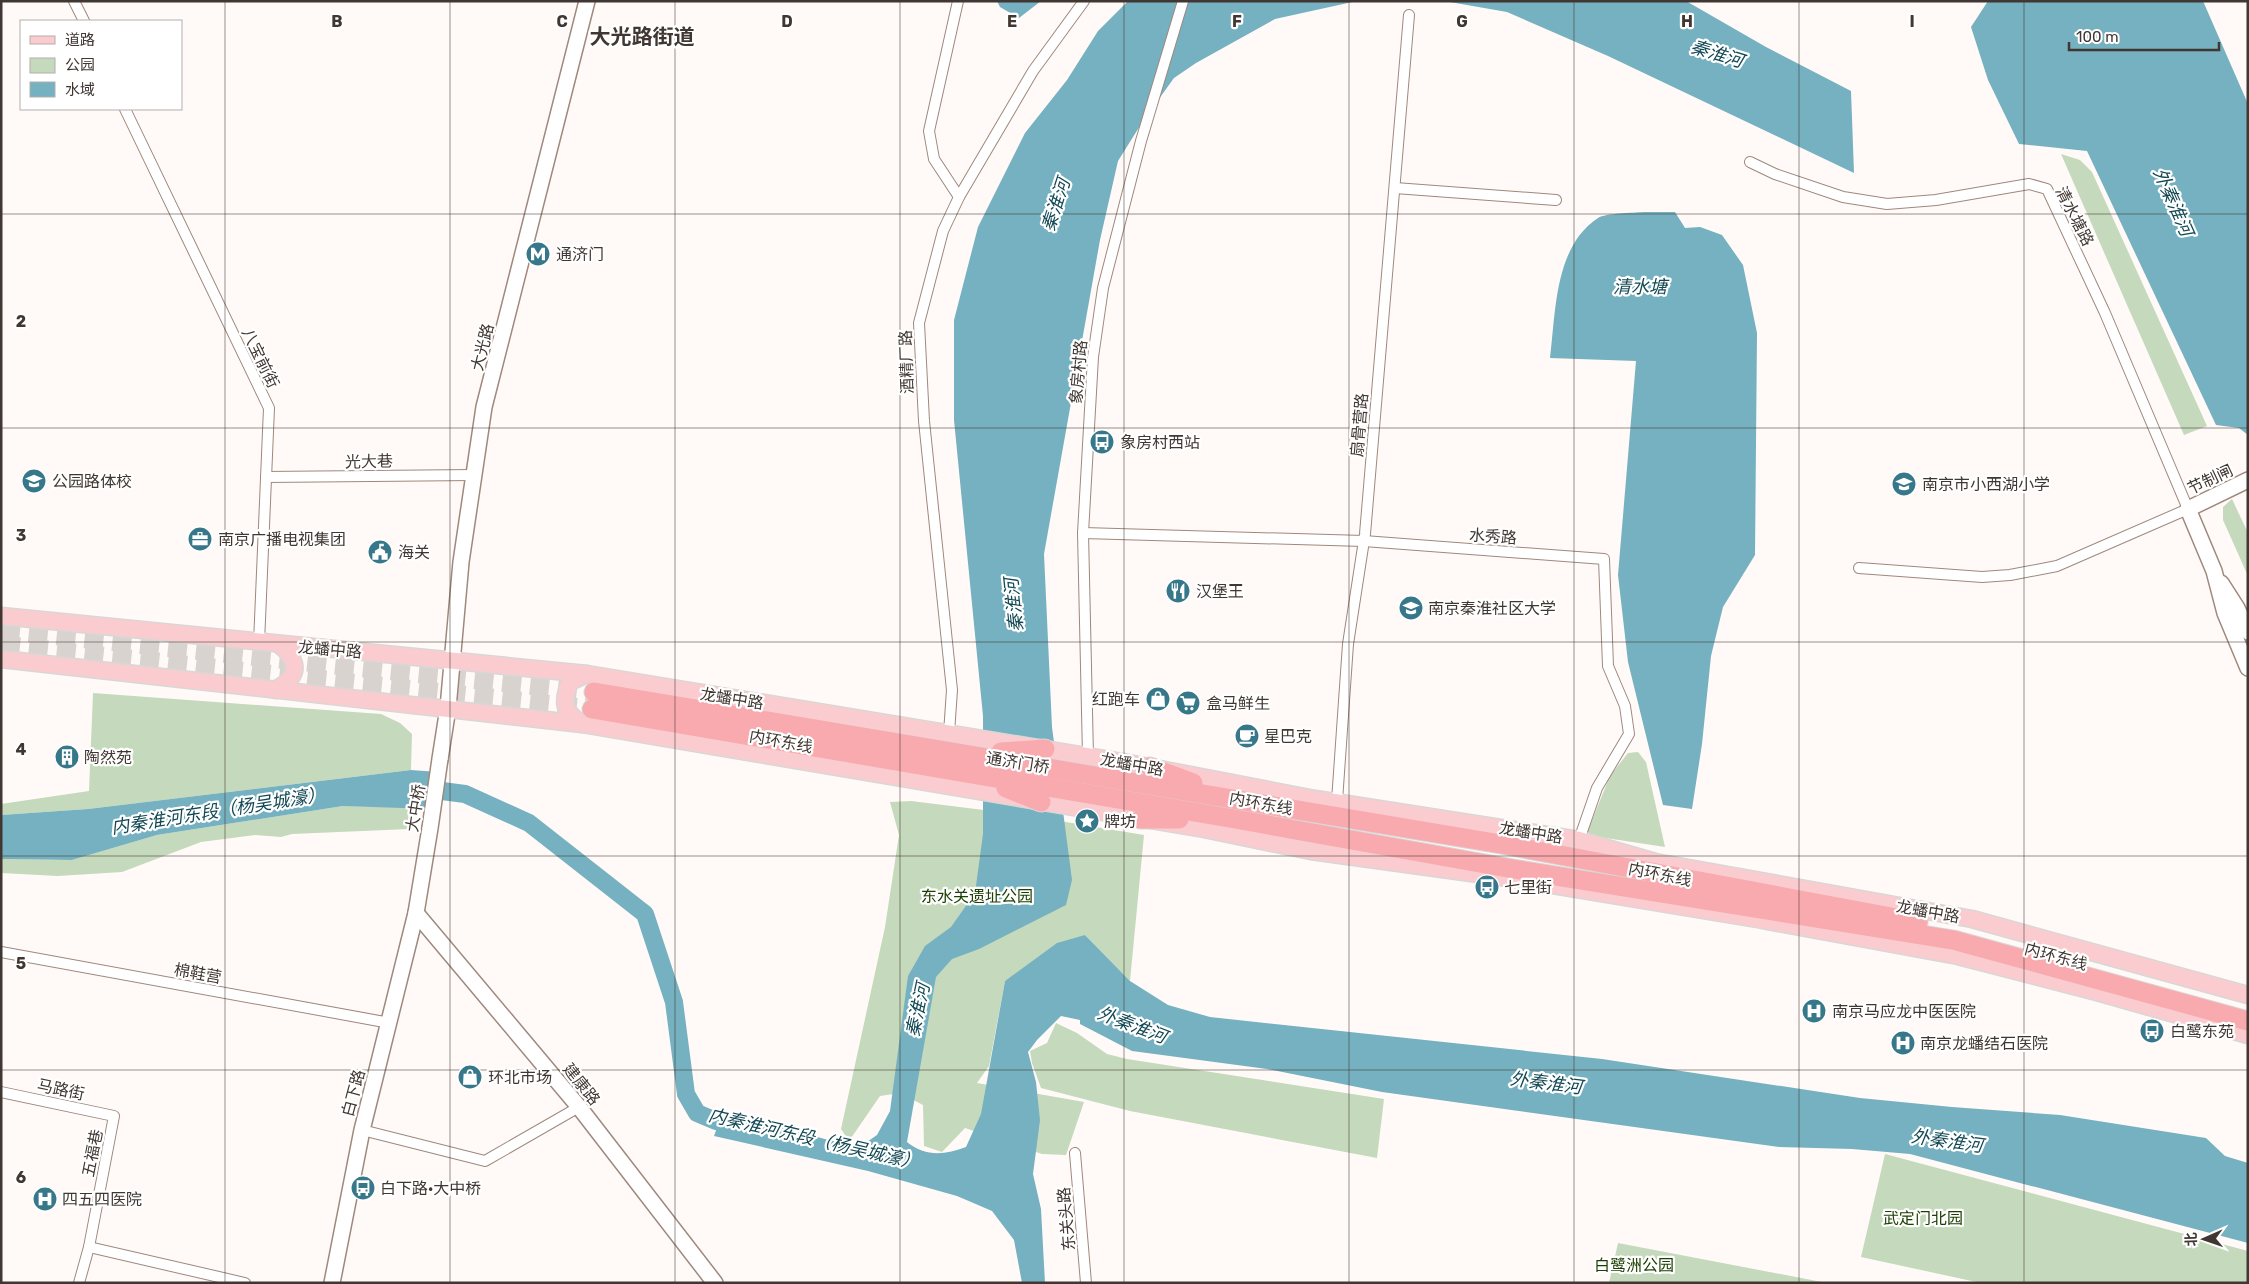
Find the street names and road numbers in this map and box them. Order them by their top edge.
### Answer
street label: 清水塘路 [2052,183,2098,249]
street label: 大光路 [467,322,498,373]
street label: 八宝前街 [238,325,283,391]
street label: 酒精厂路 [896,330,917,394]
street label: 象房村路 [1066,339,1091,405]
street label: 扇骨营路 [1347,392,1372,458]
street label: 光大巷 [345,452,393,471]
street label: 节制闸 [2184,461,2236,498]
street label: 水秀路 [1468,525,1518,548]
street label: 龙蟠中路 [297,637,363,662]
street label: 龙蟠中路 [699,684,765,713]
street label: 内环东线 [748,727,814,756]
street label: 通济门桥 [985,748,1051,777]
street label: 龙蟠中路 [1099,750,1165,779]
street label: 大中桥 [402,783,429,833]
street label: 内环东线 [1228,789,1294,818]
street label: 龙蟠中路 [1498,818,1564,847]
street label: 内环东线 [1627,859,1693,890]
street label: 龙蟠中路 [1895,897,1961,926]
street label: 内环东线 [2022,939,2089,974]
street label: 棉鞋营 [173,960,223,987]
street label: 建康路 [559,1060,604,1109]
street label: 白下路 [338,1067,369,1119]
street label: 马路街 [35,1075,86,1104]
street label: 五福巷 [79,1128,106,1178]
street label: 东关头路 [1054,1186,1079,1252]

